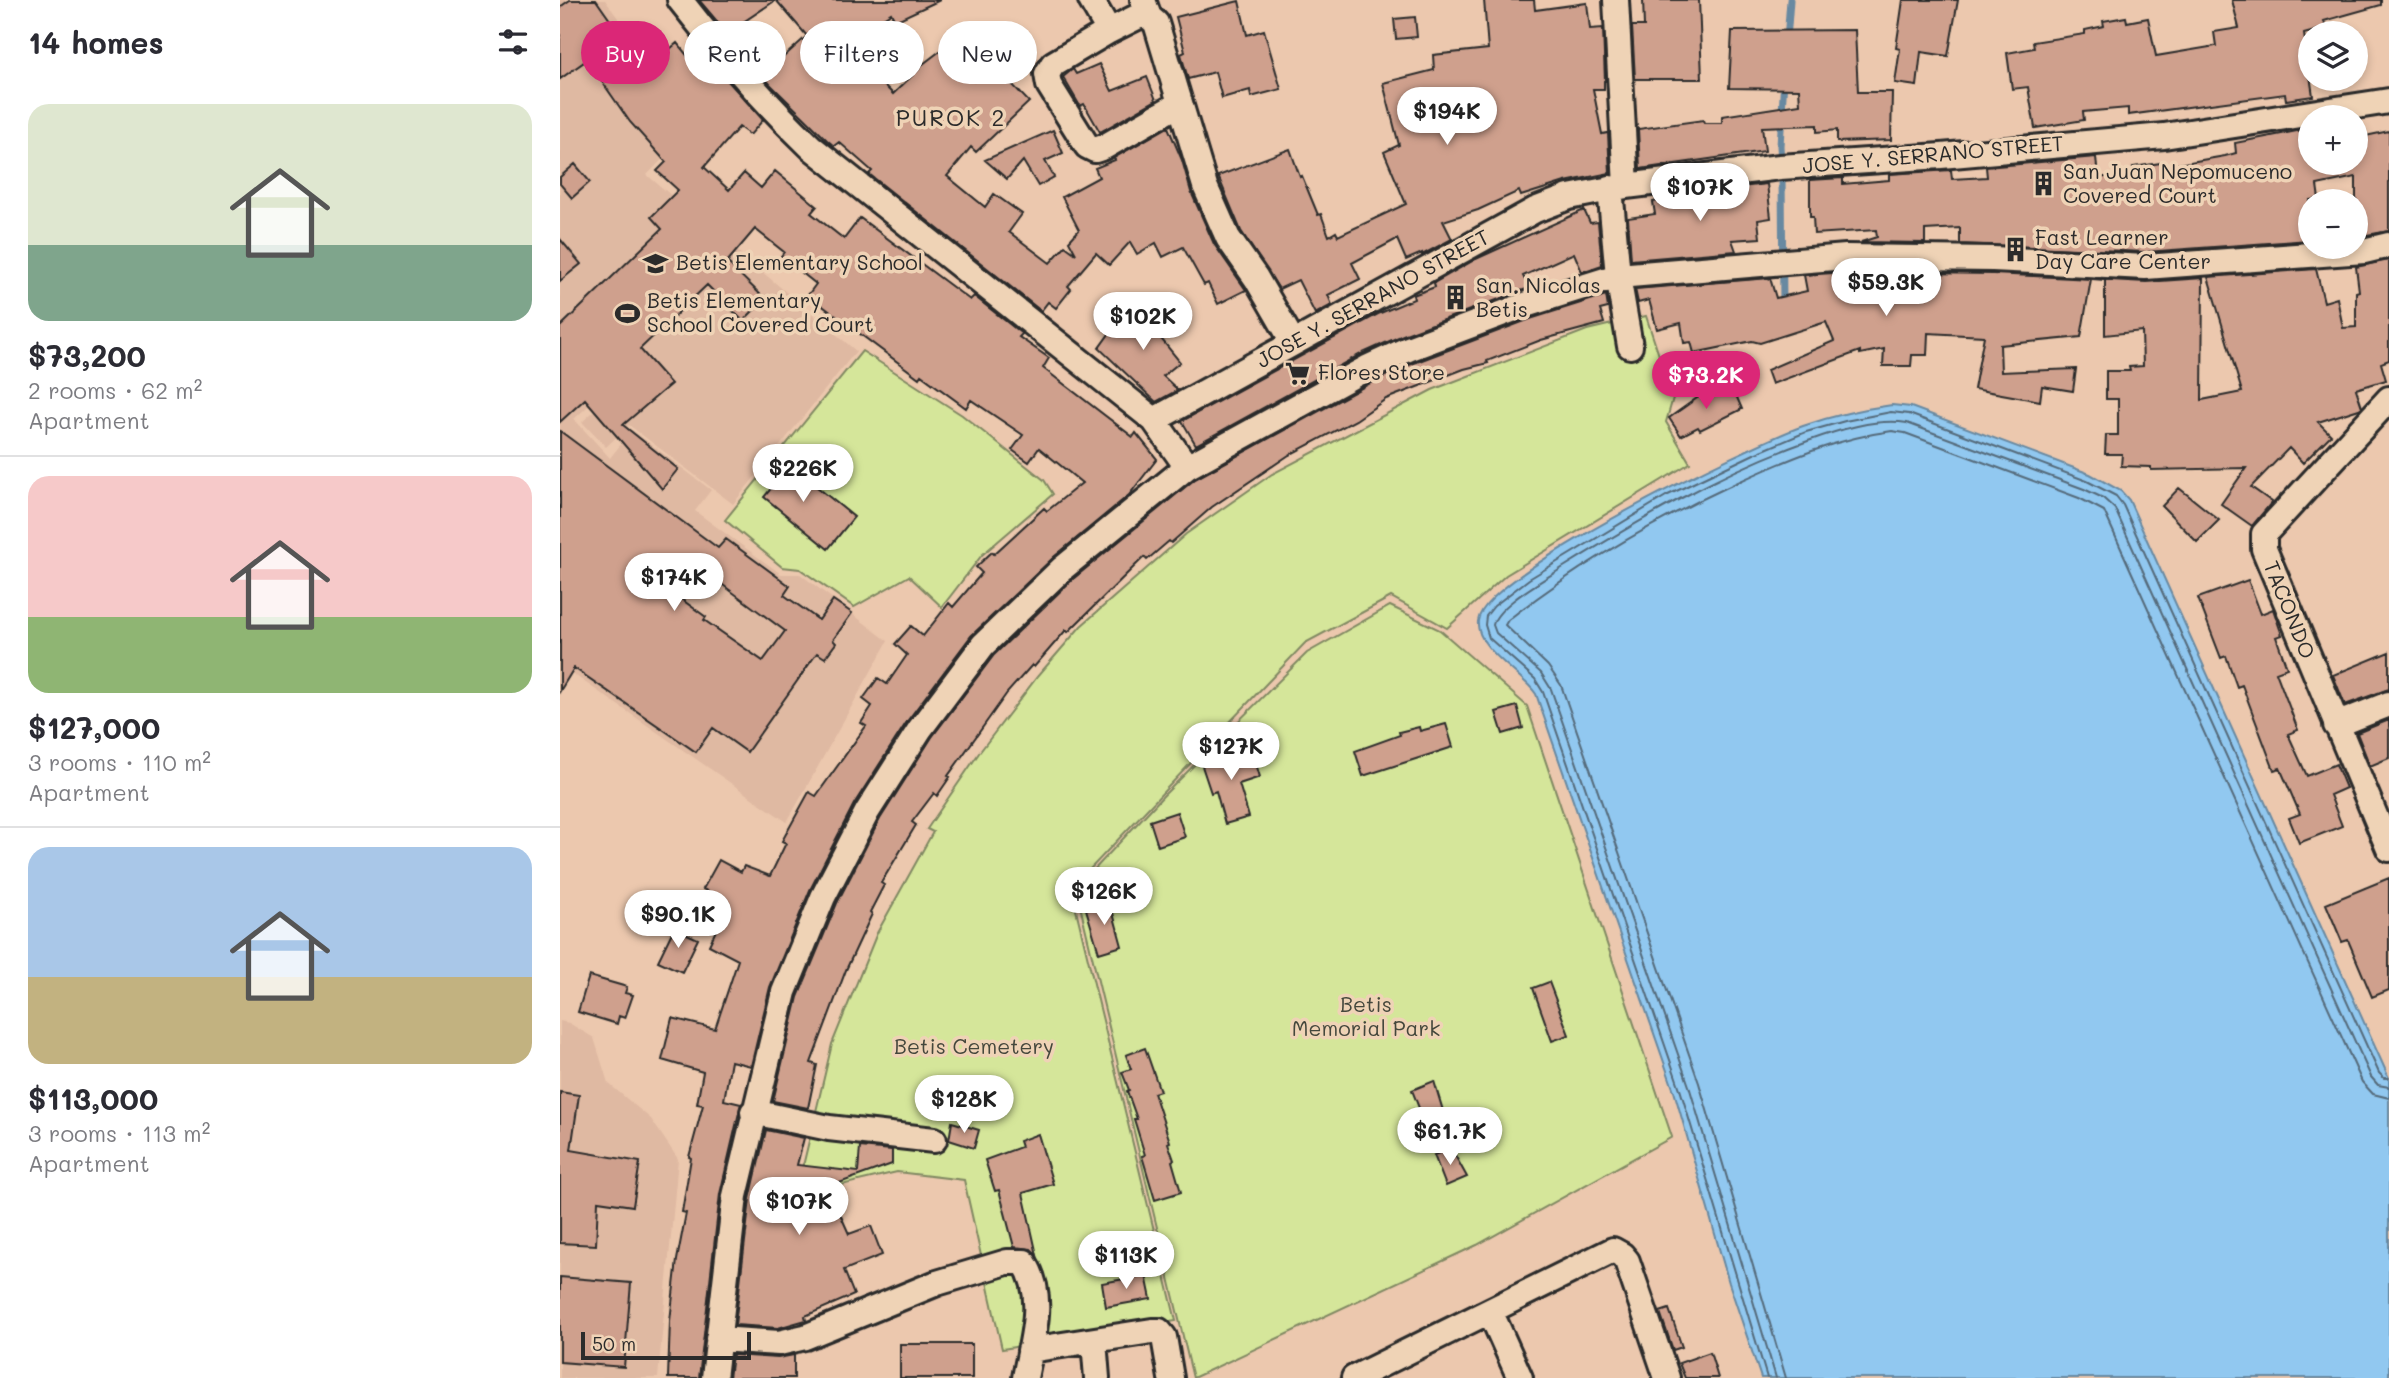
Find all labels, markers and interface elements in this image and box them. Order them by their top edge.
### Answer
chip: Buy [581,21,670,84]
chip: Rent [684,21,786,84]
chip: Filters [800,21,924,84]
chip: New [938,21,1037,84]
map controls [2298,21,2368,259]
button: layers [2298,21,2368,91]
text: 14 homes [28,22,164,62]
icon: filters [494,23,532,61]
pin: $194K [1398,88,1496,147]
text: $194K [1413,95,1481,125]
district label: PUROK 2 [896,102,1006,132]
button: + [2298,105,2368,175]
street label: JOSE Y. SERRANO STREET [1801,129,2065,178]
icon: home [217,150,343,276]
place label: San Juan Nepomuceno Covered Court [2063,157,2292,208]
pin: $107K [1651,164,1749,223]
building icon: San Juan Nepomuceno Covered Court [2029,170,2057,198]
text: $107K [1666,171,1734,201]
button: − [2298,189,2368,259]
street label: JOSE Y. SERRANO STREET [1251,222,1494,373]
place label: Fast Learner Day Care Center [2035,223,2211,274]
building icon: Fast Learner Day Care Center [2001,236,2029,264]
place label: Betis Elementary School [676,248,923,275]
school or university icon: Betis Elementary School [642,249,670,277]
pin: $59.3K [1829,258,1943,318]
text: $59.3K [1847,266,1925,296]
place label: San. Nicolas Betis [1476,271,1601,322]
building icon: San. Nicolas Betis [1442,284,1470,312]
place label: Betis Elementary School Covered Court [647,286,874,337]
pin: $102K [1094,292,1192,352]
sports icon: Betis Elementary School Covered Court [613,299,641,327]
text: $102K [1109,300,1177,330]
text: $73,200 [28,335,146,375]
pin: $73.2K [1649,352,1763,411]
place label: Flores Store [1318,358,1445,385]
supermarket icon: Flores Store [1284,359,1312,387]
text: $73.2K [1668,359,1744,389]
text: 2 rooms · 62 m² [28,375,202,405]
text: Apartment [28,405,150,435]
pin: $226K [754,444,852,504]
text: $226K [769,452,837,482]
icon: home [217,522,343,648]
pin: $174K [625,554,723,613]
street label: TACONDO [2259,557,2322,662]
text: $174K [641,561,707,591]
text: $127,000 [28,707,160,747]
pin: $127K [1182,722,1280,782]
text: $127K [1198,730,1264,760]
text: 3 rooms · 110 m² [28,747,211,777]
text: Apartment [28,777,150,807]
pin: $126K [1055,867,1153,927]
text: $126K [1071,875,1137,905]
pin: $90.1K [621,890,735,950]
icon: home [217,893,343,1019]
text: $90.1K [640,898,716,928]
park label: Betis Memorial Park [1292,990,1440,1041]
park label: Betis Cemetery [894,1032,1054,1059]
pin: $128K [915,1076,1013,1135]
text: $113,000 [28,1078,158,1118]
text: $128K [931,1083,997,1113]
pin: $61.7K [1393,1108,1507,1167]
text: $61.7K [1413,1115,1487,1145]
text: 3 rooms · 113 m² [28,1118,210,1148]
text: Apartment [28,1148,150,1178]
pin: $107K [750,1178,848,1237]
text: $107K [765,1185,833,1215]
pin: $113K [1077,1232,1175,1291]
text: $113K [1094,1239,1158,1269]
scale bar [581,1329,751,1361]
text: 50 m [592,1331,636,1356]

